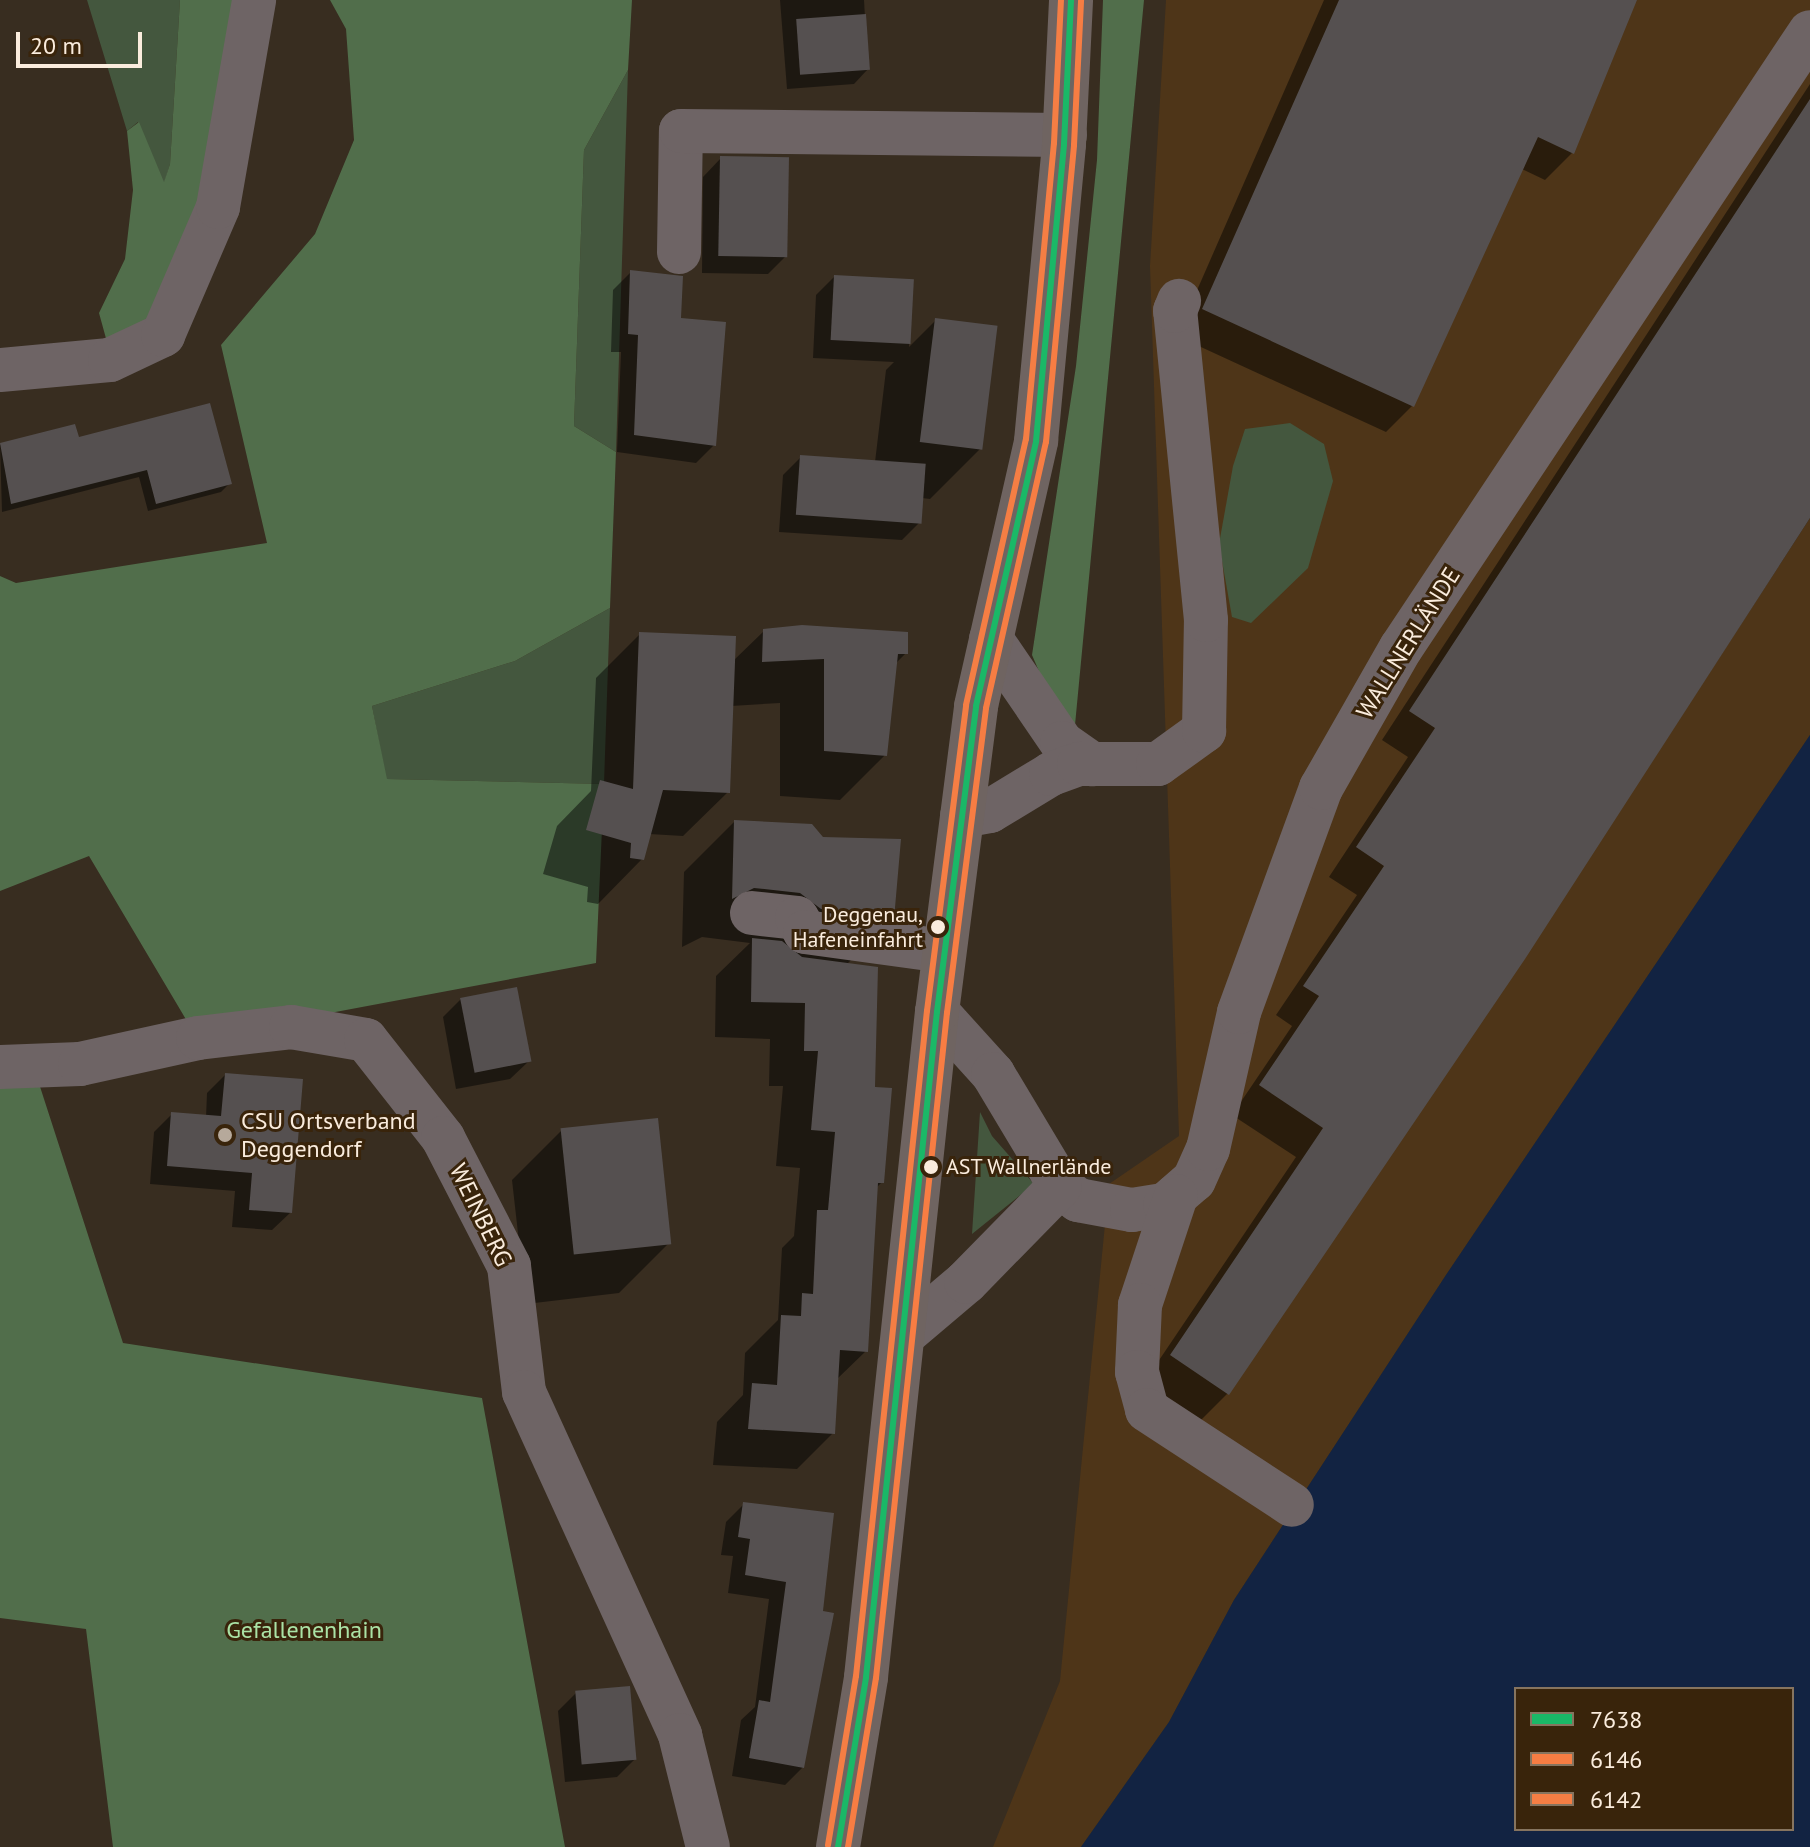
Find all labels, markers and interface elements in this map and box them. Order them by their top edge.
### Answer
scale bar [20,16,146,66]
text: 20 m [30,30,82,61]
street label: WALLNERLÄNDE [1350,562,1466,724]
place label: Deggenau, Hafeneinfahrt [793,901,923,952]
marker: Deggenau, Hafeneinfahrt [930,919,946,935]
place label: CSU Ortsverband Deggendorf [241,1107,416,1163]
marker: CSU Ortsverband Deggendorf [216,1126,234,1144]
place label: AST Wallnerlände [946,1154,1113,1180]
street label: WEINBERG [444,1159,518,1271]
marker: AST Wallnerlände [923,1159,939,1175]
park label: Gefallenenhain [226,1616,382,1644]
legend [1514,1687,1794,1831]
text: 7638 [1590,1704,1642,1735]
text: 6146 [1590,1744,1642,1775]
text: 6142 [1590,1784,1642,1815]

